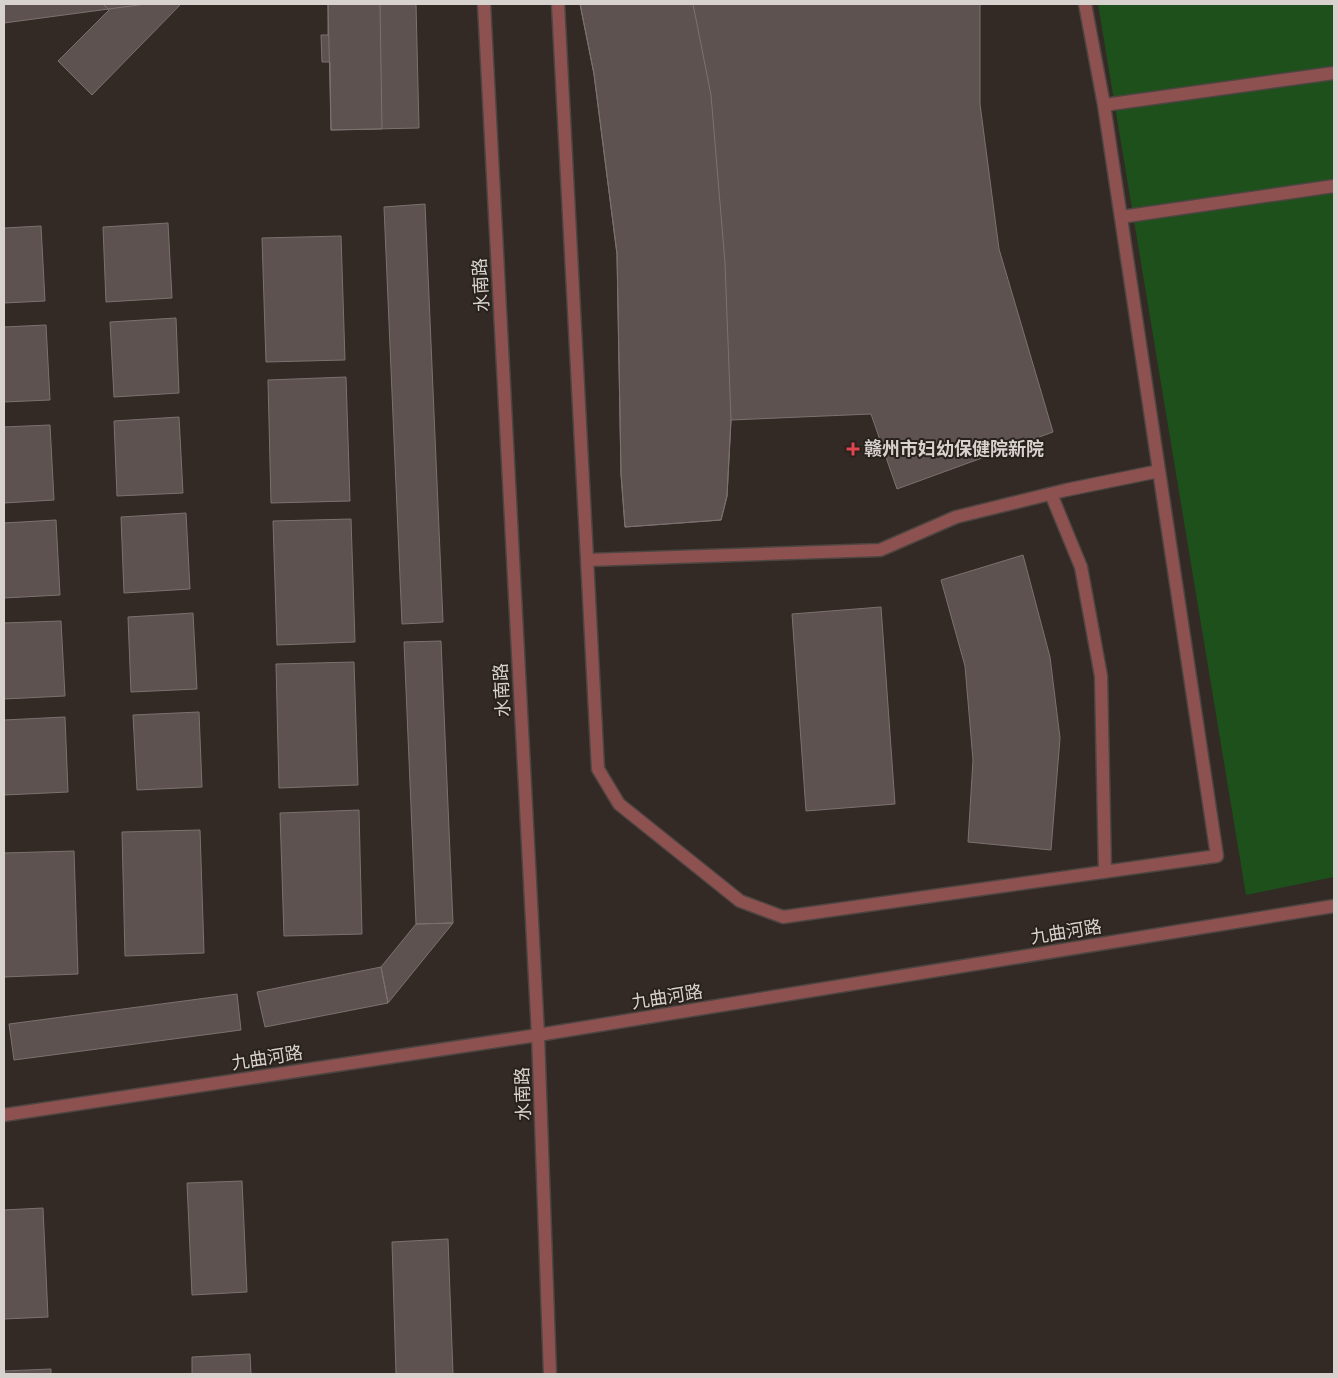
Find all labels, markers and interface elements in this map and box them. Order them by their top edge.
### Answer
street label: 水南路 [469,257,493,313]
place label: 赣州市妇幼保健院新院 [864,438,1044,460]
marker: 赣州市妇幼保健院新院 [846,442,860,456]
street label: 水南路 [490,662,514,718]
street label: 九曲河路 [1029,916,1103,948]
street label: 九曲河路 [630,981,704,1013]
street label: 九曲河路 [230,1042,304,1074]
street label: 水南路 [511,1067,535,1121]

